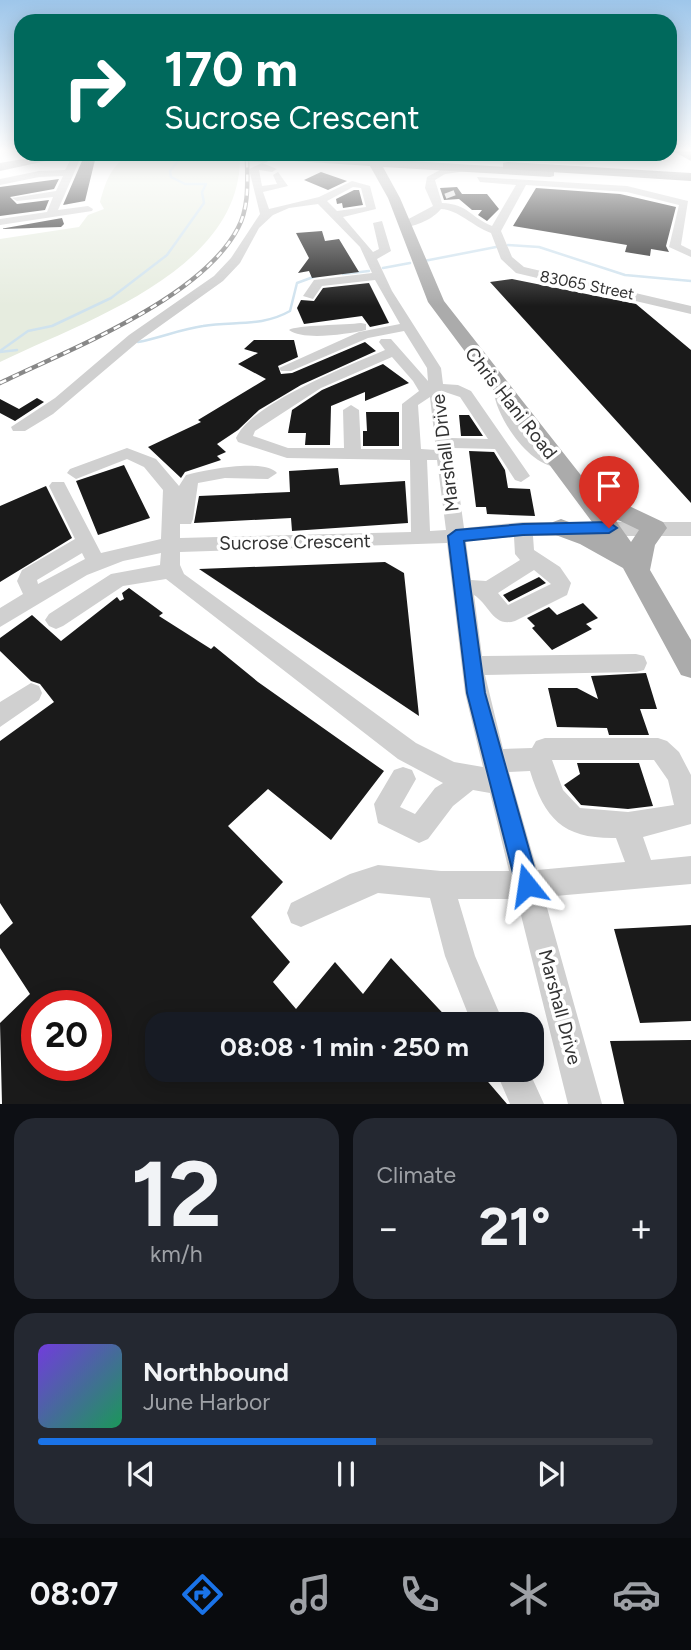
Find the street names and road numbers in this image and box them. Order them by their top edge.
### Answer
street label: 83065 Street [538,267,636,303]
street label: Chris Hani Road [460,342,562,464]
street label: Marshall Drive [426,393,464,513]
street label: Sucrose Crescent [219,529,371,555]
street label: Marshall Drive [534,947,586,1067]

